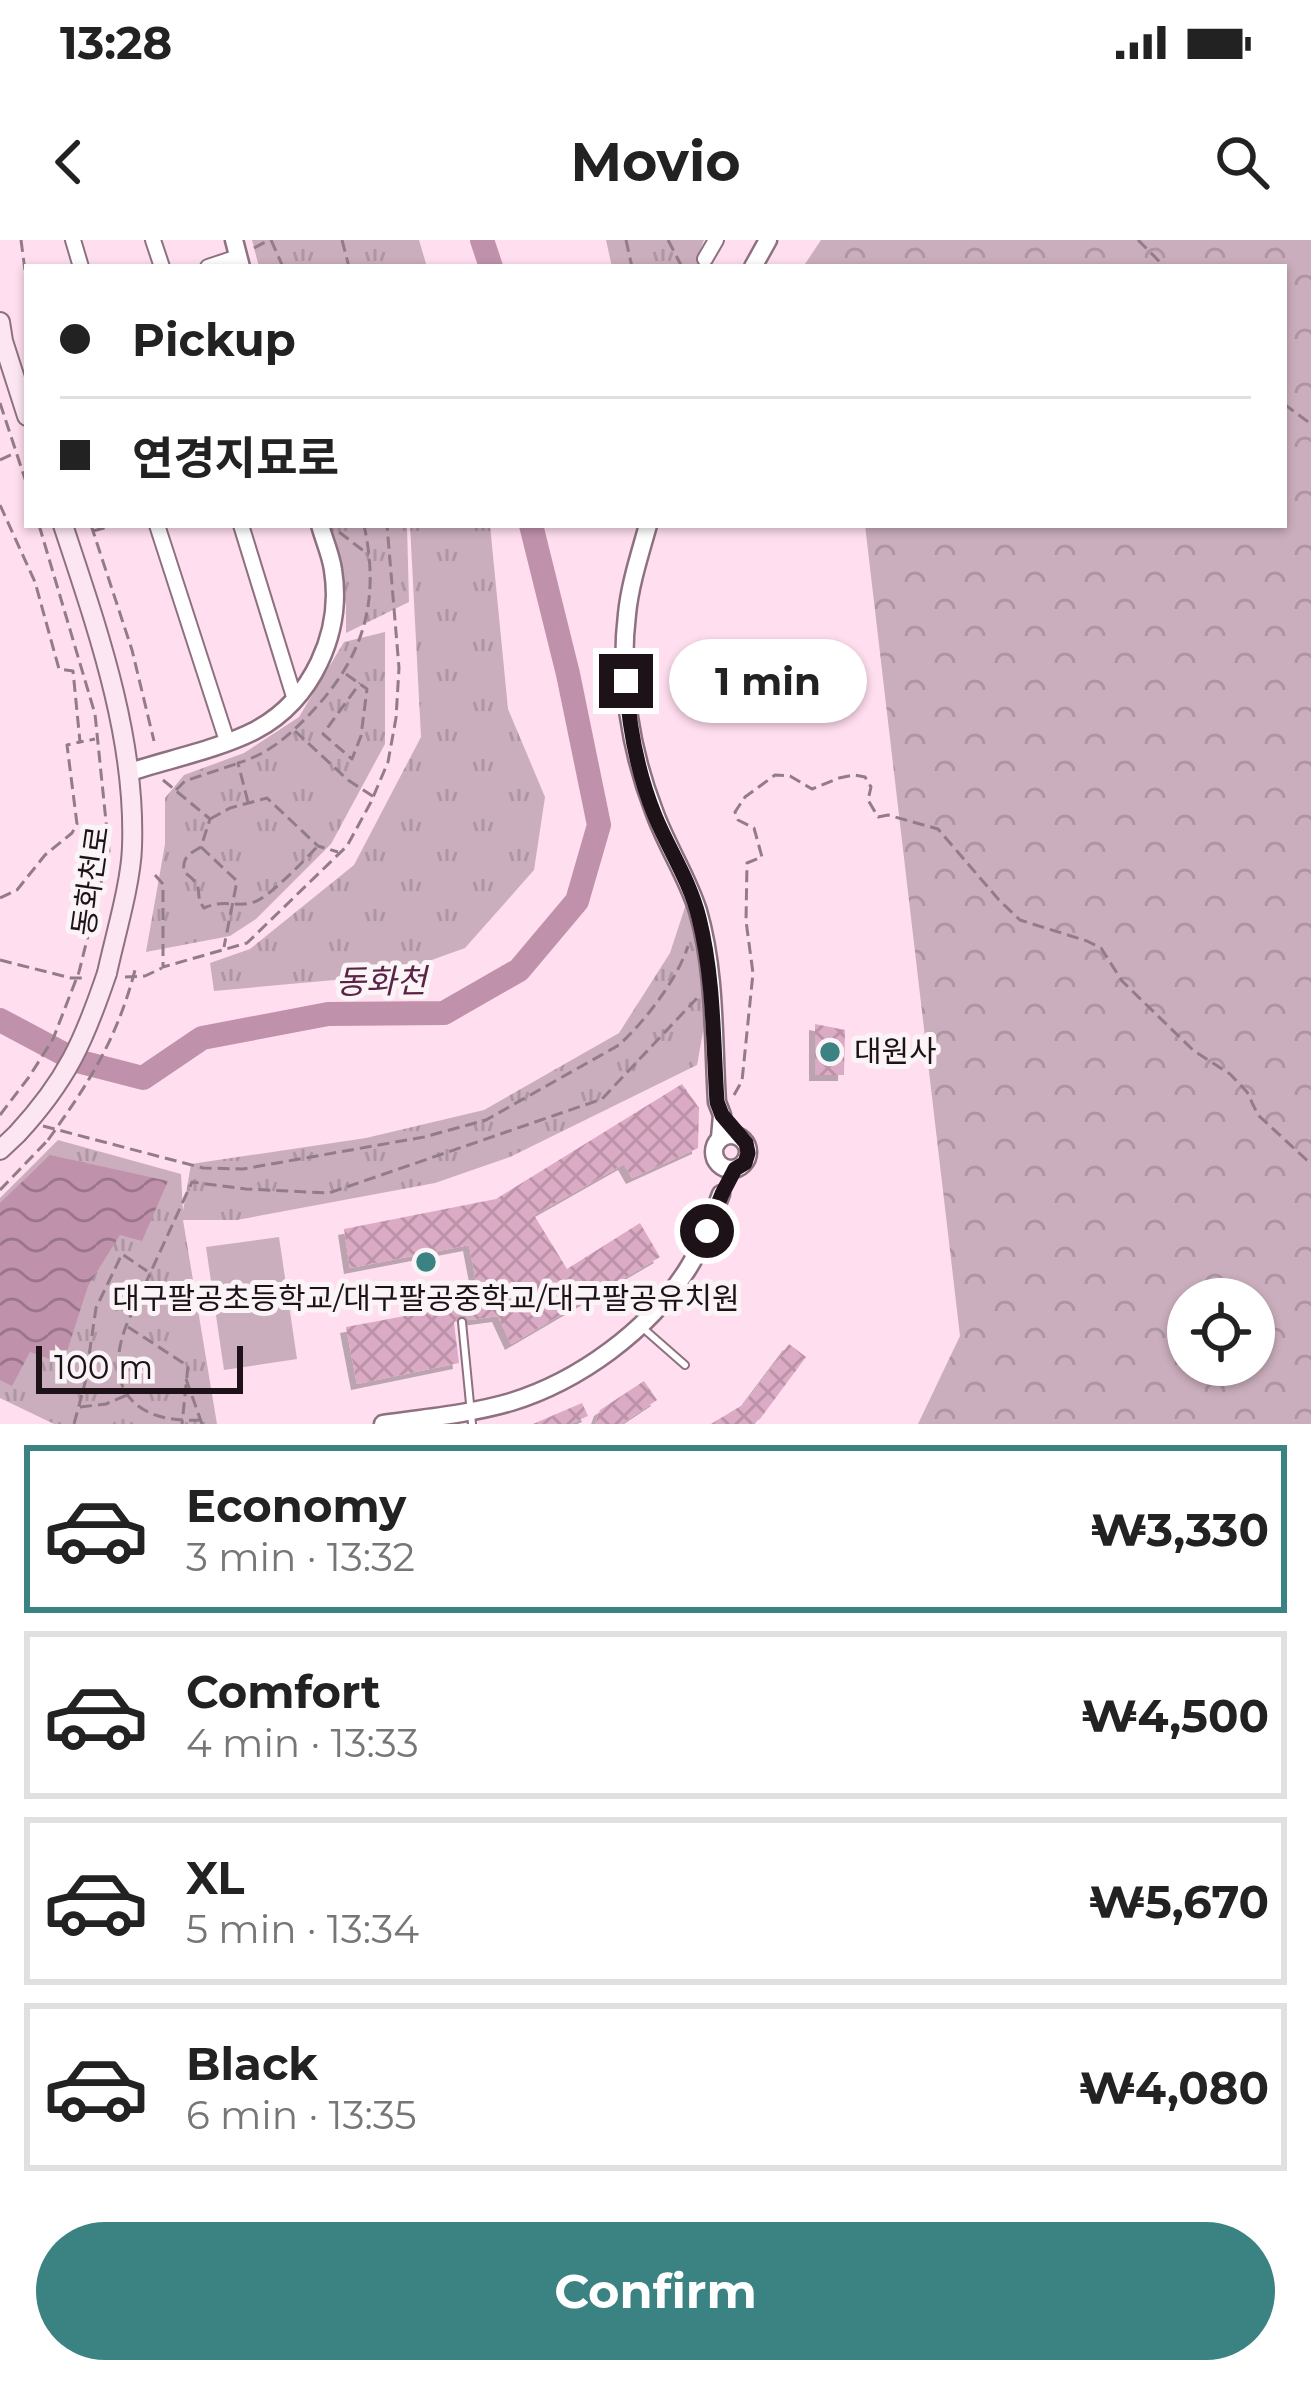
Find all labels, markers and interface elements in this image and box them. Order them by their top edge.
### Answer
text: 13:28 [60,15,172,70]
icon: back [36,129,102,195]
text: Movio [570,129,741,195]
icon: search [1209,129,1275,195]
text: Pickup [132,312,296,367]
text: 연경지묘로 [132,430,339,485]
callout: 1 min [668,639,866,723]
route end [599,654,653,708]
text: 1 min [715,657,821,705]
street label: 동화천로 [65,824,117,938]
water label: 동화천 [335,960,431,1002]
place label: 대원사 [854,1033,937,1070]
marker: 대원사 [817,1039,843,1065]
route start [680,1204,734,1258]
marker: 대구팔공초등학교/대구팔공중학교/대구팔공유치원 [413,1249,439,1275]
map controls [1167,1278,1275,1386]
button: locate [1167,1278,1275,1386]
place label: 대구팔공초등학교/대구팔공중학교/대구팔공유치원 [112,1280,740,1317]
scale bar [36,1340,243,1393]
text: 100 m [54,1347,153,1387]
icon: car [42,1475,150,1583]
text: Economy [186,1478,406,1533]
text: ₩3,330 [1090,1502,1269,1557]
text: 3 min · 13:32 [186,1533,415,1581]
icon: car [42,1661,150,1769]
text: Comfort [186,1664,381,1719]
text: ₩4,500 [1081,1688,1269,1743]
text: 4 min · 13:33 [186,1719,419,1767]
icon: car [42,1847,150,1955]
text: XL [186,1850,244,1905]
text: ₩5,670 [1089,1874,1269,1929]
text: 5 min · 13:34 [186,1905,419,1953]
icon: car [42,2033,150,2141]
text: Black [186,2036,318,2091]
text: ₩4,080 [1079,2060,1269,2115]
text: 6 min · 13:35 [186,2091,417,2139]
button: Confirm [36,2222,1275,2360]

